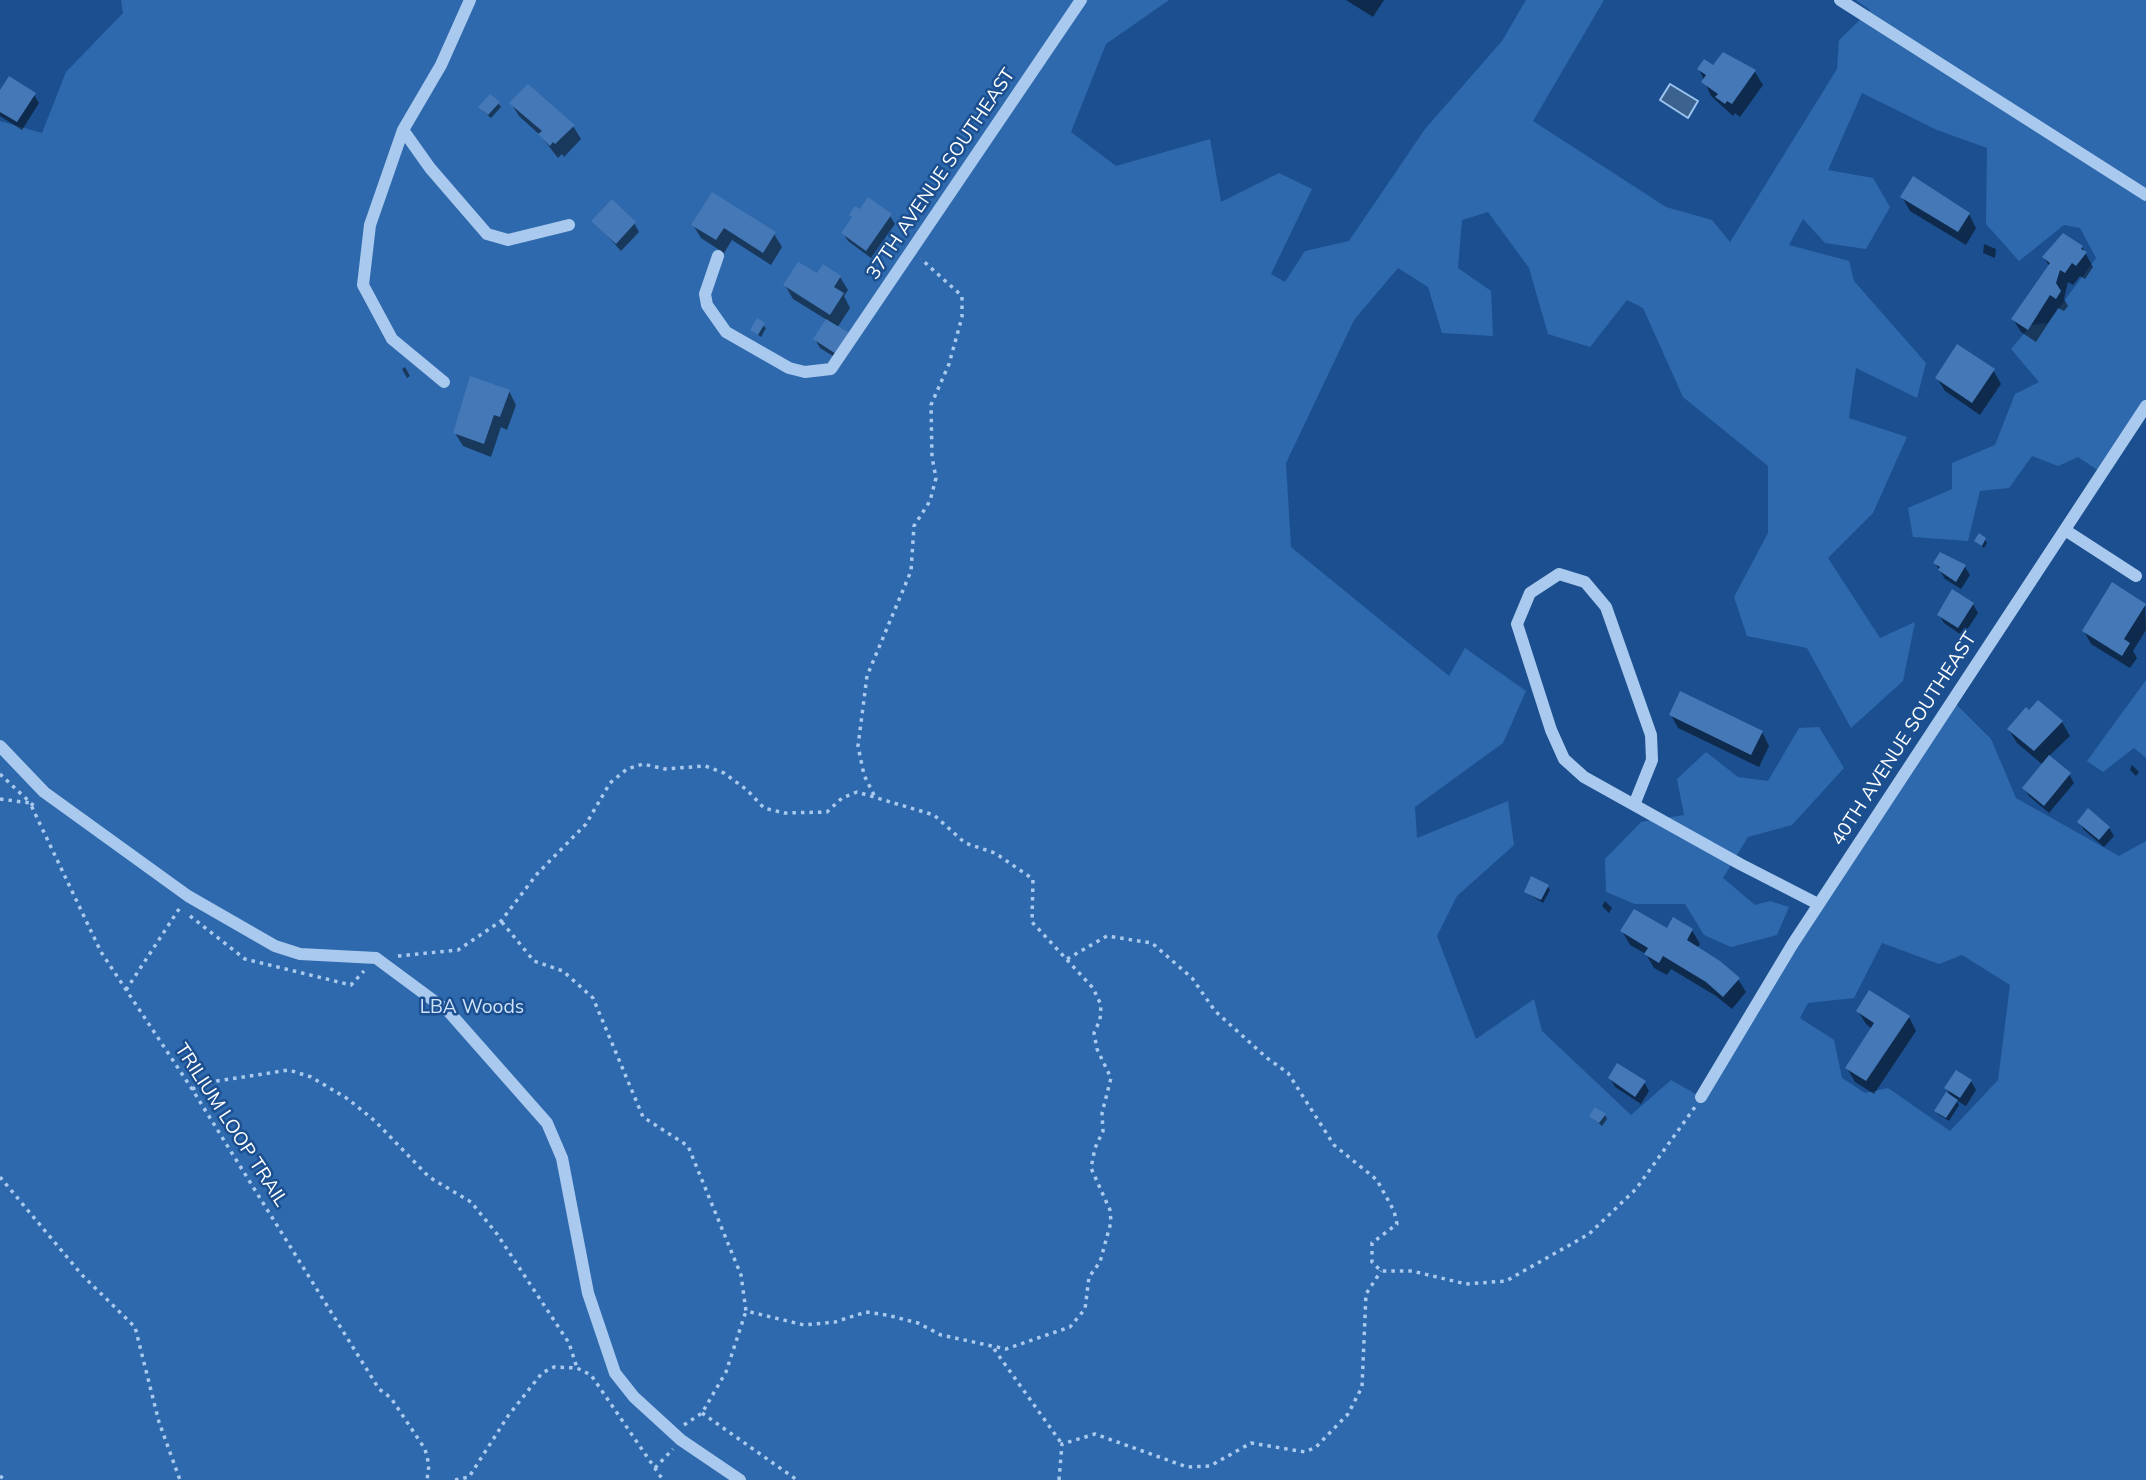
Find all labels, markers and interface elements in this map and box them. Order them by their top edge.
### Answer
street label: 37TH AVENUE SOUTHEAST [862,64,1020,284]
street label: 40TH AVENUE SOUTHEAST [1826,628,1982,850]
park label: LBA Woods [420,996,524,1018]
street label: TRILIUM LOOP TRAIL [170,1039,292,1211]

